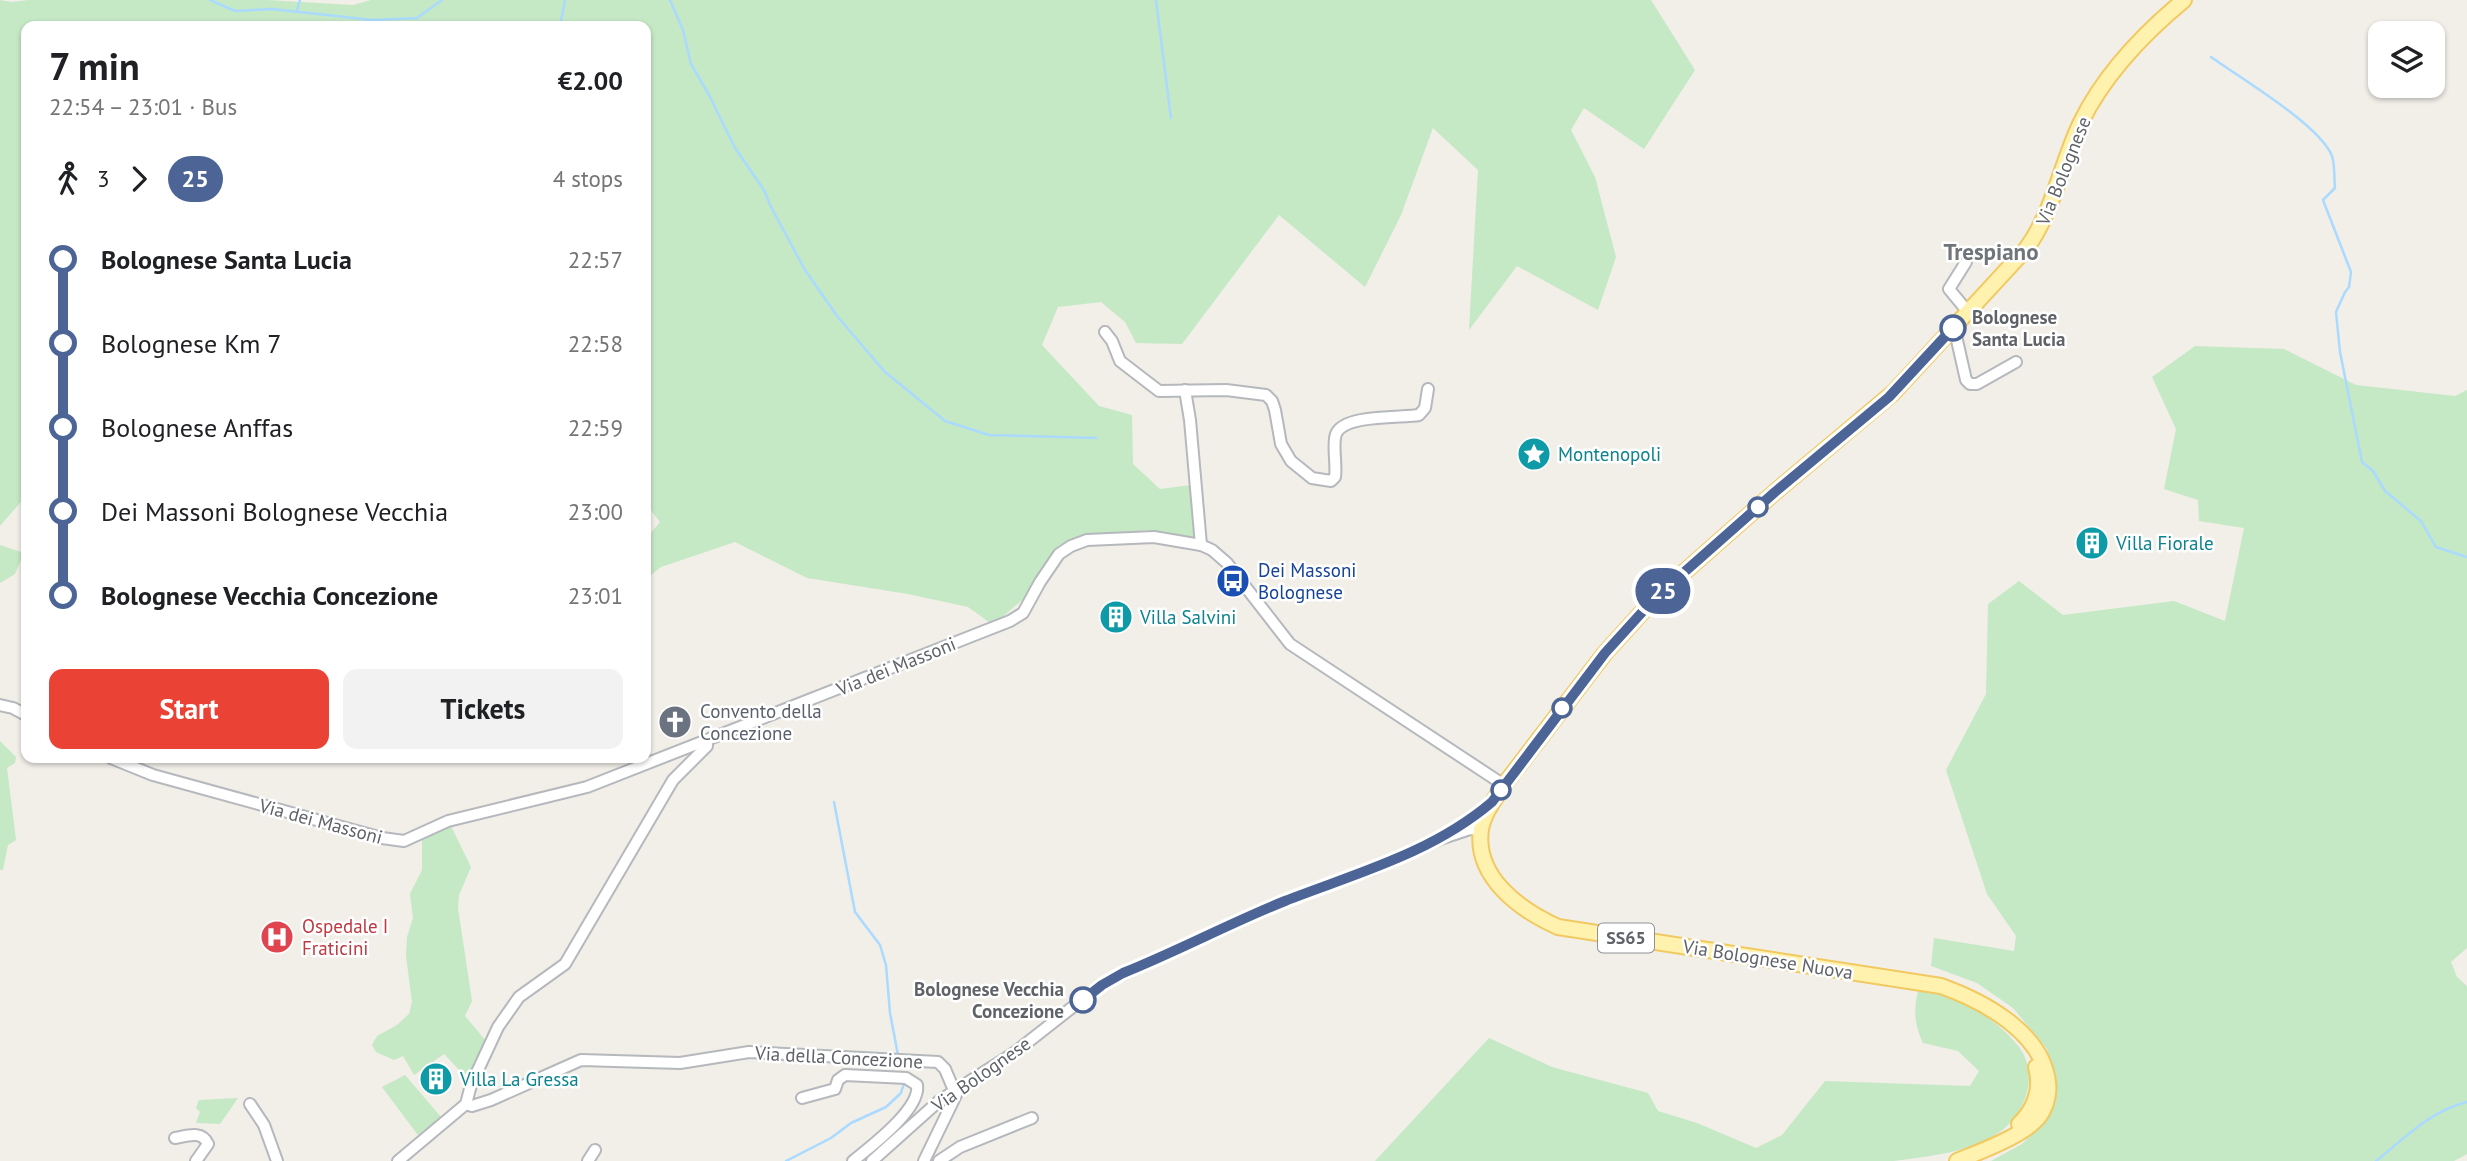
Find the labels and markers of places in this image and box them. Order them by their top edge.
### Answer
place label: Bolognese Santa Lucia [1972,305,2065,351]
marker: Bolognese Santa Lucia [1940,315,1966,341]
place icon: Montenopoli [1515,435,1553,473]
place label: Montenopoli [1558,442,1661,466]
unlabelled marker [1748,497,1768,517]
building icon: Villa Fiorale [2073,524,2111,562]
place label: Villa Fiorale [2115,531,2214,555]
place label: Dei Massoni Bolognese [1258,558,1356,604]
bus stop icon: Dei Massoni Bolognese [1214,562,1252,600]
building icon: Villa Salvini [1097,598,1135,636]
place label: Villa Salvini [1139,605,1236,629]
unlabelled marker [1552,698,1572,718]
place label: Convento della Concezione [700,699,822,745]
church icon: Convento della Concezione [656,703,694,741]
unlabelled marker [1491,780,1511,800]
place label: Ospedale I Fraticini [302,914,388,960]
hospital icon: Ospedale I Fraticini [258,918,296,956]
place label: Bolognese Vecchia Concezione [914,977,1064,1023]
marker: Bolognese Vecchia Concezione [1070,987,1096,1013]
building icon: Villa La Gressa [417,1060,455,1098]
place label: Villa La Gressa [459,1067,579,1091]

